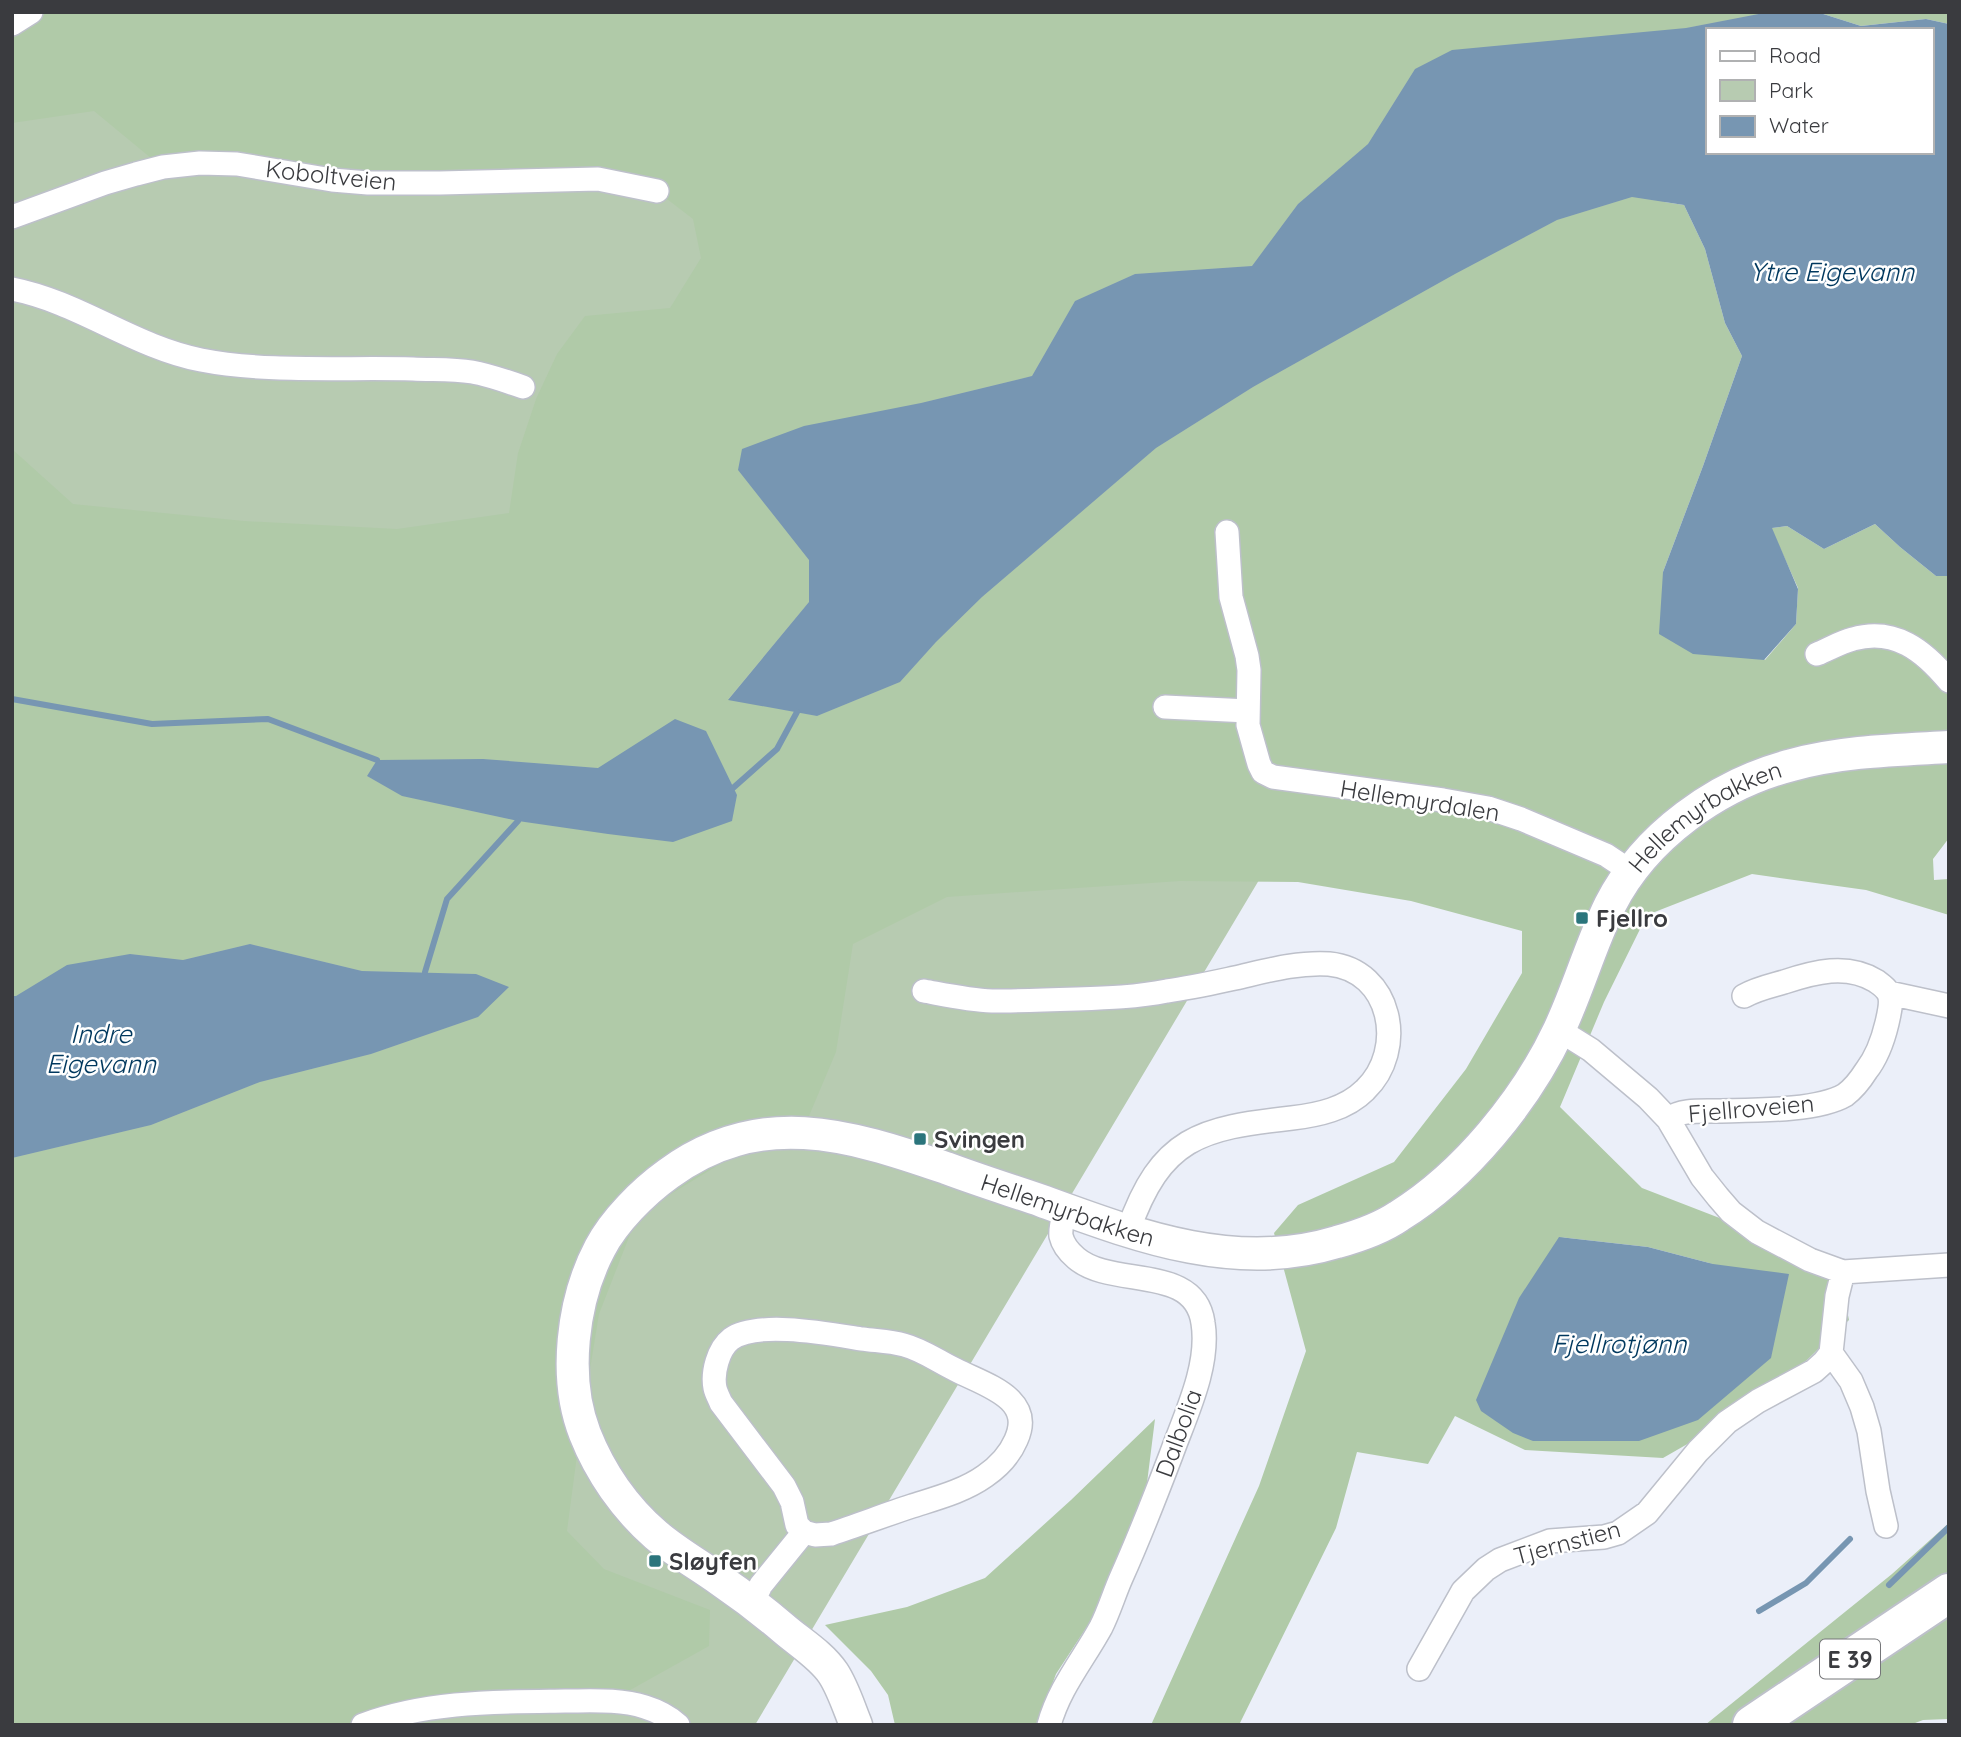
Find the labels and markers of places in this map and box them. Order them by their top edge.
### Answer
place label: Fjellro [1596,903,1668,933]
marker: Fjellro [1574,910,1590,926]
place label: Svingen [934,1124,1025,1154]
marker: Svingen [912,1131,928,1147]
place label: Sløyfen [669,1546,757,1576]
marker: Sløyfen [647,1553,663,1569]

